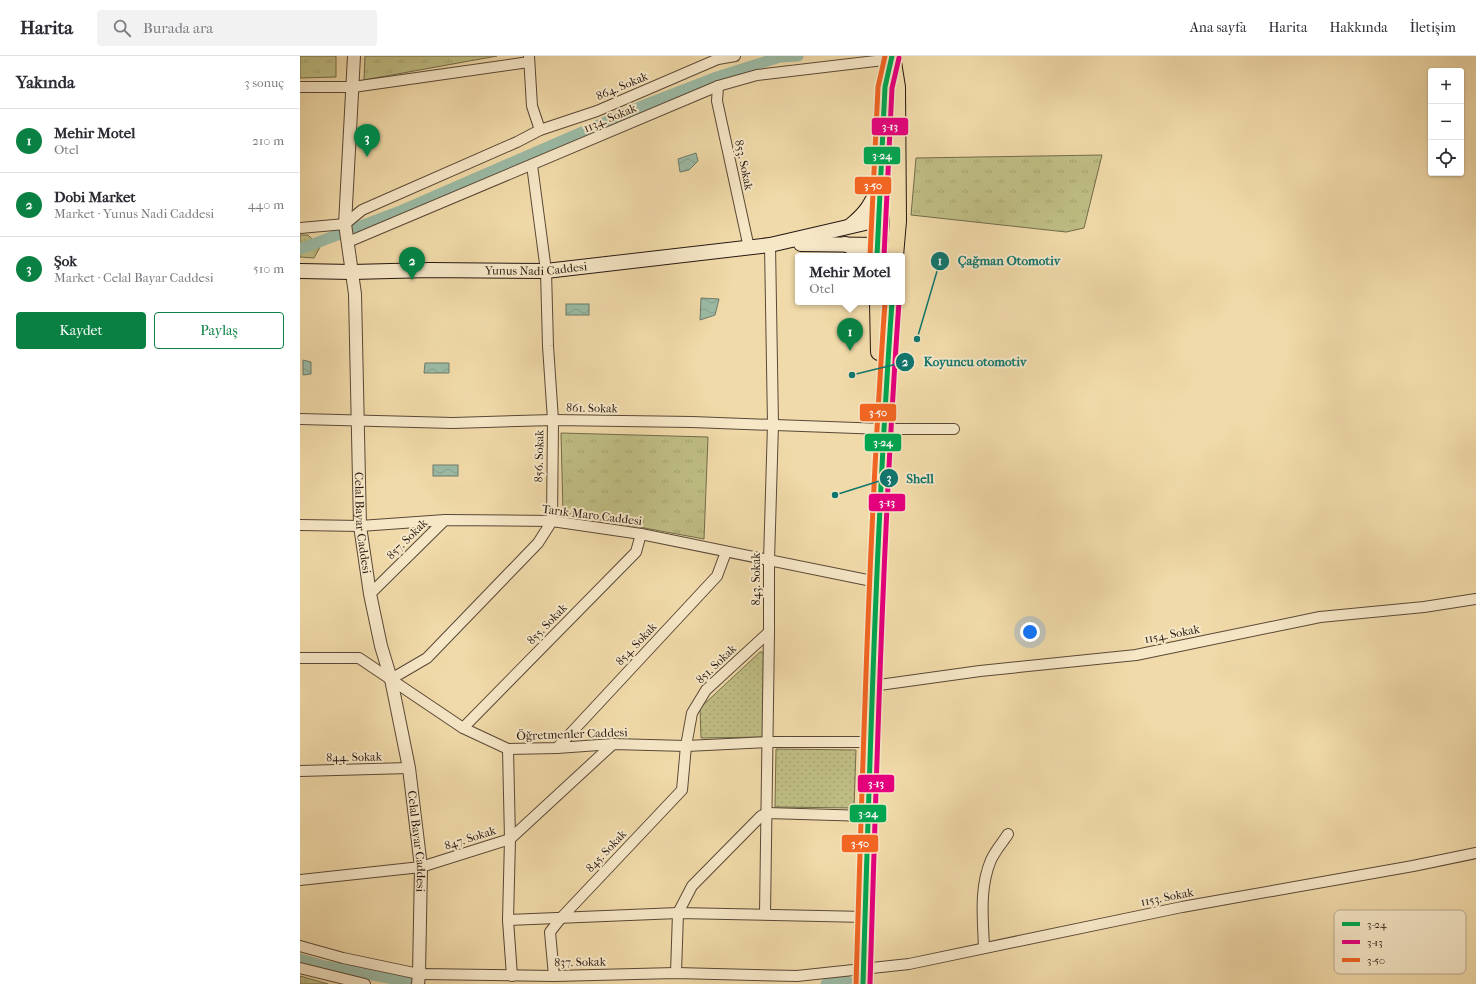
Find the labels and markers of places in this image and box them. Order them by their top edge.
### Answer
pin: 3 [354,124,380,157]
pin: 2 [399,247,425,280]
callout: Çağman Otomotiv [930,248,1069,273]
pin: 1 [837,318,863,351]
callout: Koyuncu otomotiv [895,349,1034,374]
callout: Shell [879,465,942,490]

